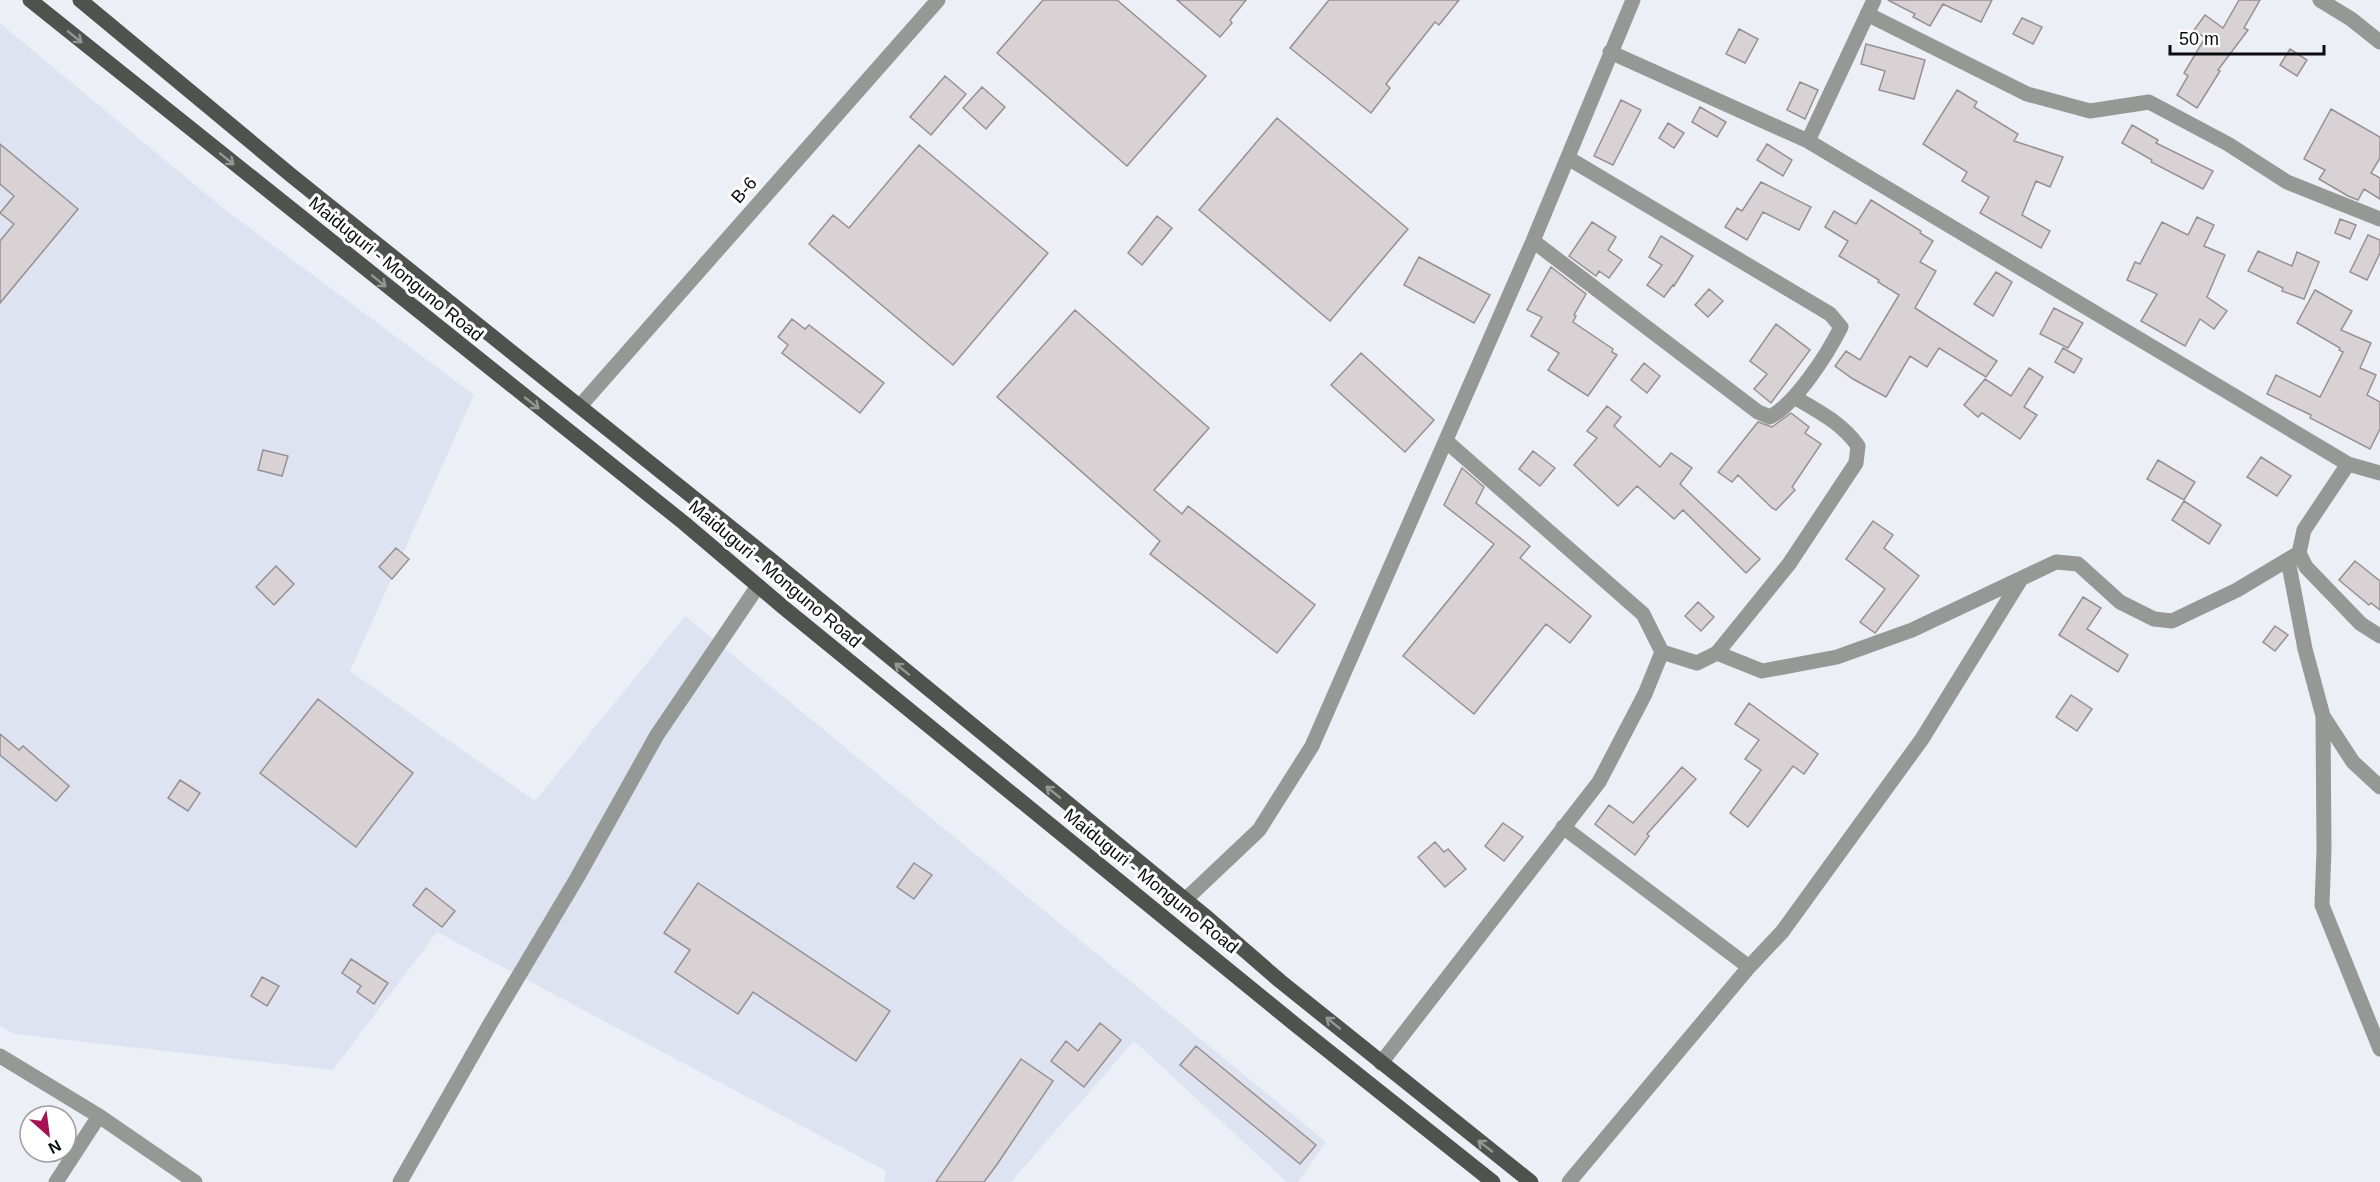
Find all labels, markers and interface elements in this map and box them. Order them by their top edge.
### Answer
scale bar [2170,18,2324,56]
text: 50 m [2179,29,2219,49]
one-way arrow [67,30,83,43]
one-way arrow [219,152,235,165]
street label: B-6 [727,173,761,207]
street label: Maiduguri - Monguno Road [305,193,487,345]
one-way arrow [371,274,387,287]
one-way arrow [523,396,539,409]
street label: Maiduguri - Monguno Road [685,496,865,652]
one-way arrow [894,662,910,675]
one-way arrow [1045,786,1061,799]
street label: Maiduguri - Monguno Road [1060,805,1242,957]
one-way arrow [1325,1017,1341,1030]
north arrow [18,1104,78,1164]
text: N [46,1137,64,1157]
one-way arrow [1477,1139,1493,1152]

